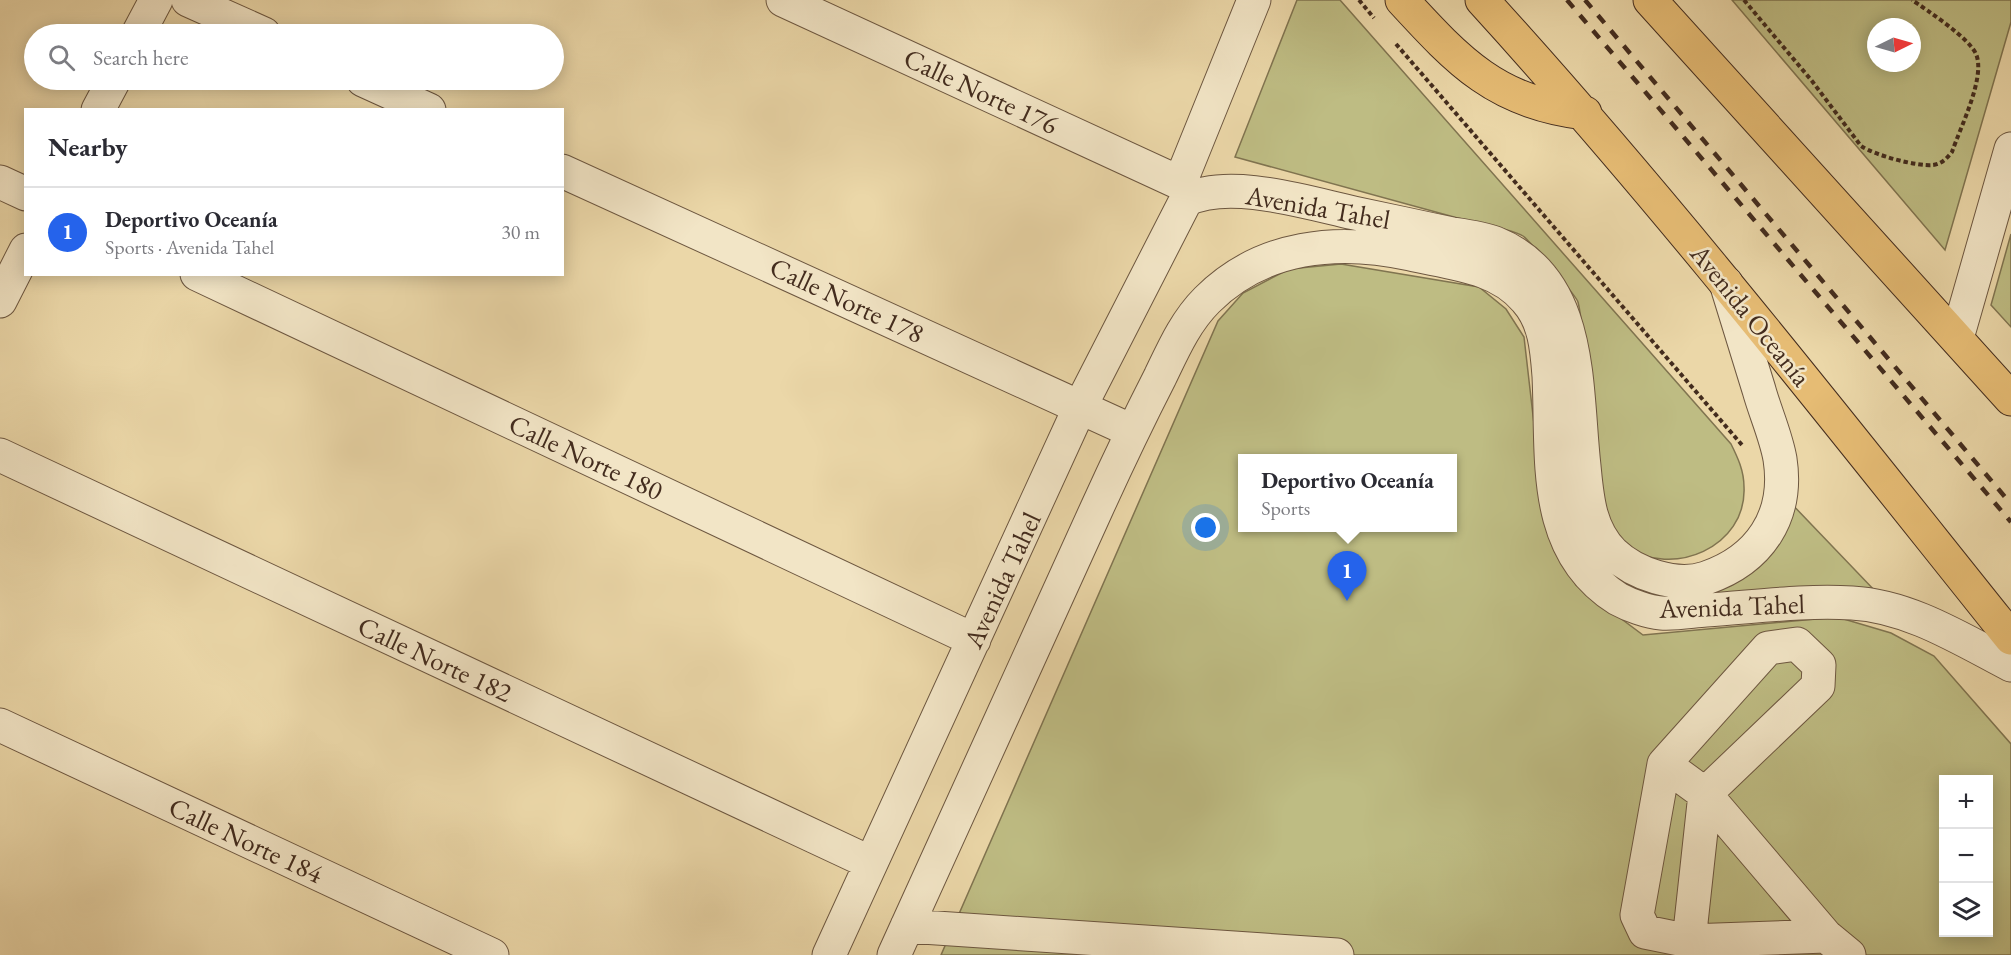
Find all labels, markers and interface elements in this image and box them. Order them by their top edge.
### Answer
north arrow [1867,18,1921,72]
search box [24,24,564,90]
street label: Calle Norte 176 [898,40,1064,142]
icon: search [45,41,78,74]
text: Search here [93,43,188,72]
text: Nearby [48,130,128,164]
street label: Avenida Tahel [1242,177,1393,237]
text: Deportivo Oceanía [105,205,278,234]
text: 1 [62,219,73,245]
text: 30 m [501,219,540,245]
text: Sports · Avenida Tahel [105,234,274,260]
street label: Avenida Oceanía [1682,236,1819,393]
street label: Calle Norte 178 [764,249,930,351]
street label: Calle Norte 180 [503,406,669,508]
popup [1238,454,1457,532]
text: Deportivo Oceanía [1261,466,1434,495]
text: Sports [1261,495,1310,521]
street label: Avenida Tahel [955,506,1049,655]
your location [1191,513,1220,542]
pin: 1 [1328,552,1366,601]
street label: Avenida Tahel [1657,586,1806,626]
street label: Calle Norte 182 [352,608,518,710]
map controls [1939,775,1993,937]
button: + [1939,775,1993,829]
street label: Calle Norte 184 [163,789,330,891]
button: − [1939,829,1993,883]
button: layers [1939,883,1993,937]

